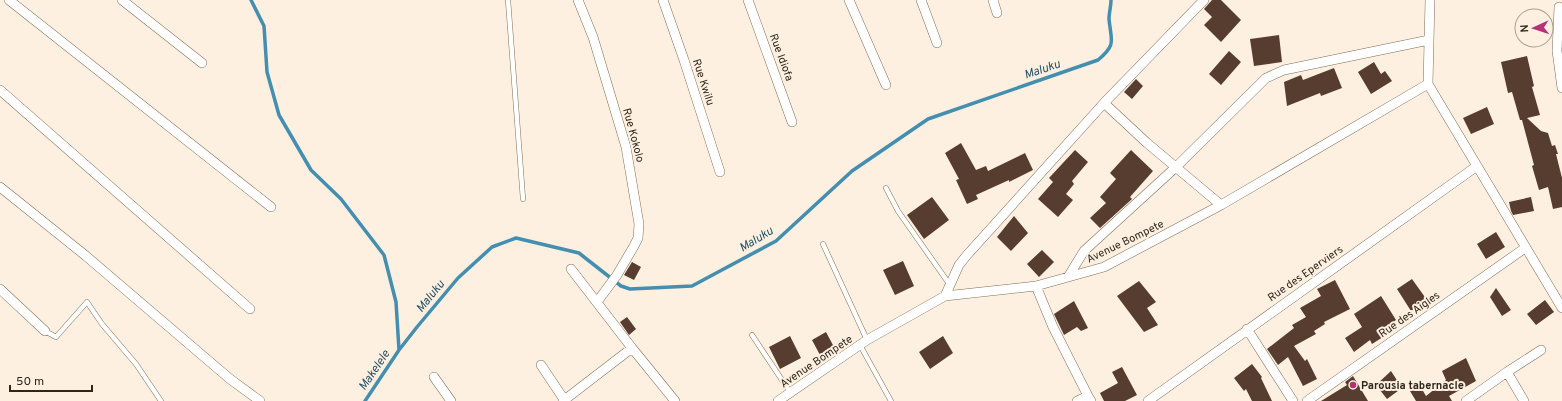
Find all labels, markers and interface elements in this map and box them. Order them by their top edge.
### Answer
north arrow [1514,8,1554,48]
text: N [1518,24,1532,33]
street label: Rue Idiofa [766,32,796,83]
water label: Maluku [1022,56,1063,84]
street label: Rue Kwilu [689,57,717,107]
street label: Rue Kokolo [619,107,647,164]
street label: Avenue Bompete [1084,217,1166,267]
water label: Maluku [737,223,777,256]
street label: Rue des Eperviers [1265,243,1346,305]
water label: Maluku [413,277,449,316]
street label: Rue des Aigles [1376,289,1443,341]
street label: Avenue Bompete [778,332,856,391]
water label: Makelele [355,347,395,394]
scale bar [10,367,92,393]
text: 50 m [16,374,44,390]
place label: Parousia tabernacle [1361,379,1464,393]
marker: Parousia tabernacle [1348,380,1358,390]

